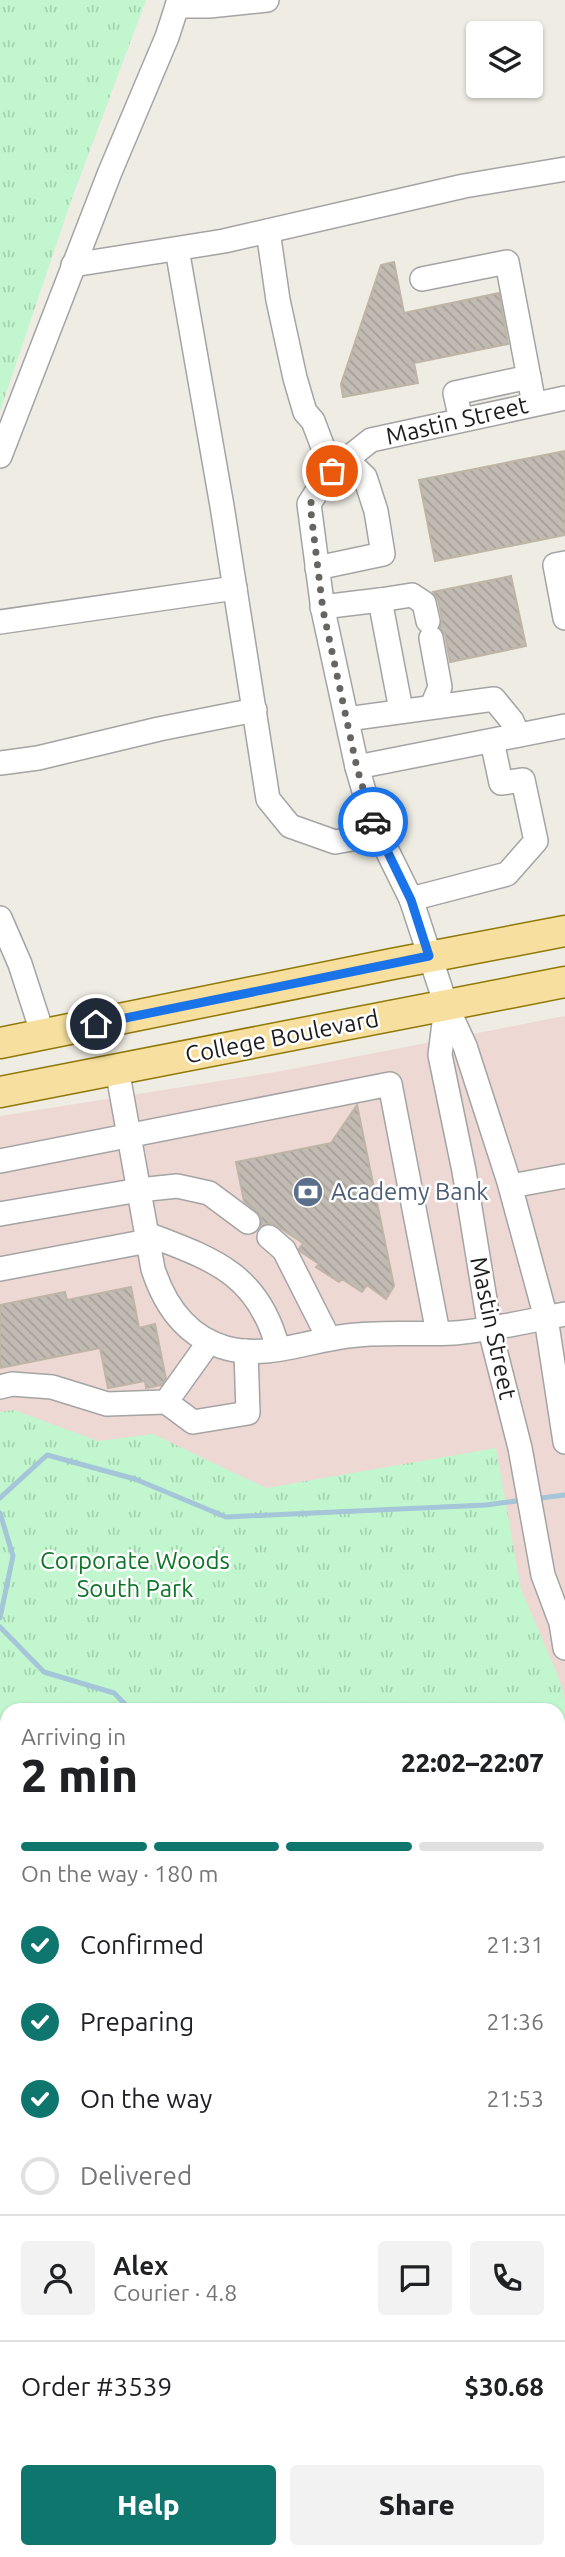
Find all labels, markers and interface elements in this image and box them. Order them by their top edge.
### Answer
map controls [466,21,543,98]
button: layers [466,21,543,98]
street label: Mastin Street [383,391,531,450]
pin [302,441,362,501]
icon: bag [313,452,351,490]
courier [338,787,408,857]
icon: car [354,803,392,841]
pin [66,994,126,1054]
street label: College Boulevard [183,1004,381,1069]
icon: home [77,1005,115,1043]
bank icon: Academy Bank [291,1175,325,1209]
place label: Academy Bank [331,1178,488,1205]
street label: Mastin Street [465,1254,522,1402]
park label: Corporate Woods South Park [40,1547,230,1602]
text: Arriving in [21,1724,126,1749]
text: 22:02–22:07 [401,1748,544,1777]
text: 2 min [21,1749,138,1801]
text: On the way · 180 m [21,1861,218,1886]
icon: check [21,1926,59,1964]
text: Confirmed [80,1930,204,1959]
text: 21:31 [486,1932,544,1957]
icon: check [21,2003,59,2041]
text: Preparing [80,2007,194,2036]
text: 21:36 [486,2009,544,2034]
icon: check [21,2080,59,2118]
text: On the way [80,2084,212,2113]
text: 21:53 [486,2086,544,2111]
text: Delivered [80,2161,192,2190]
button: person [21,2241,95,2315]
button: chat [378,2241,452,2315]
button: phone [470,2241,544,2315]
text: Alex [113,2251,168,2280]
text: Courier · 4.8 [113,2280,237,2305]
text: Order #3539 [21,2372,172,2401]
text: $30.68 [464,2372,544,2401]
button: Help [21,2465,276,2545]
button: Share [290,2465,544,2545]

